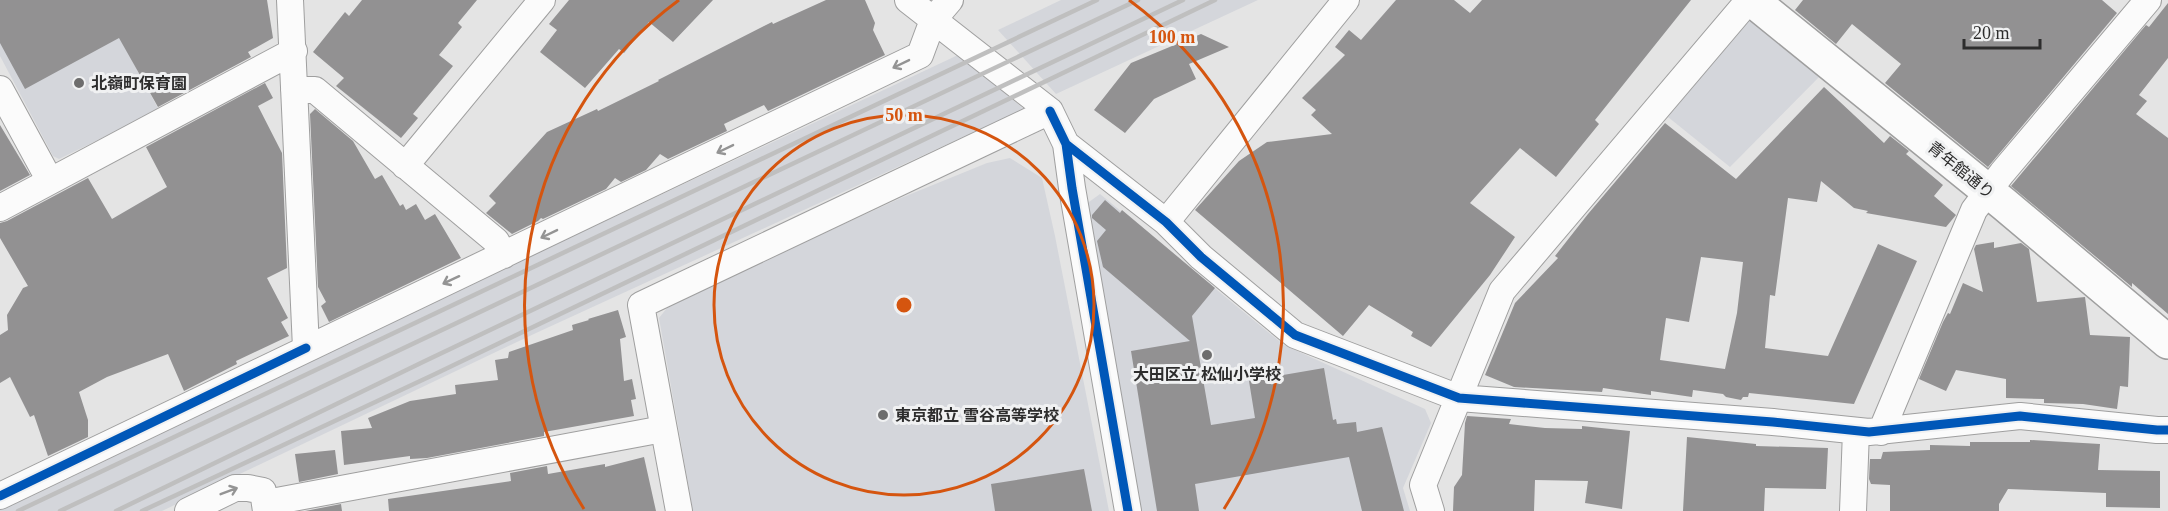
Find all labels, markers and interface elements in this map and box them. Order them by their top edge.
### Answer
scale bar [1964,12,2040,50]
text: 20 m [1973,23,2010,43]
text: 100 m [1149,27,1195,47]
one-way arrow [892,59,910,71]
place label: 北嶺町保育園 [91,75,187,92]
marker: 北嶺町保育園 [72,76,86,90]
text: 50 m [885,105,923,125]
street label: 青年館通り [1925,138,1997,202]
one-way arrow [716,143,734,155]
one-way arrow [541,228,559,240]
one-way arrow [442,275,460,287]
centre of rings [894,295,914,315]
marker: 大田区立 松仙小学校 [1200,348,1214,362]
place label: 大田区立 松仙小学校 [1133,366,1281,383]
place label: 東京都立 雪谷高等学校 [895,407,1059,424]
marker: 東京都立 雪谷高等学校 [876,408,890,422]
one-way arrow [220,485,238,496]

